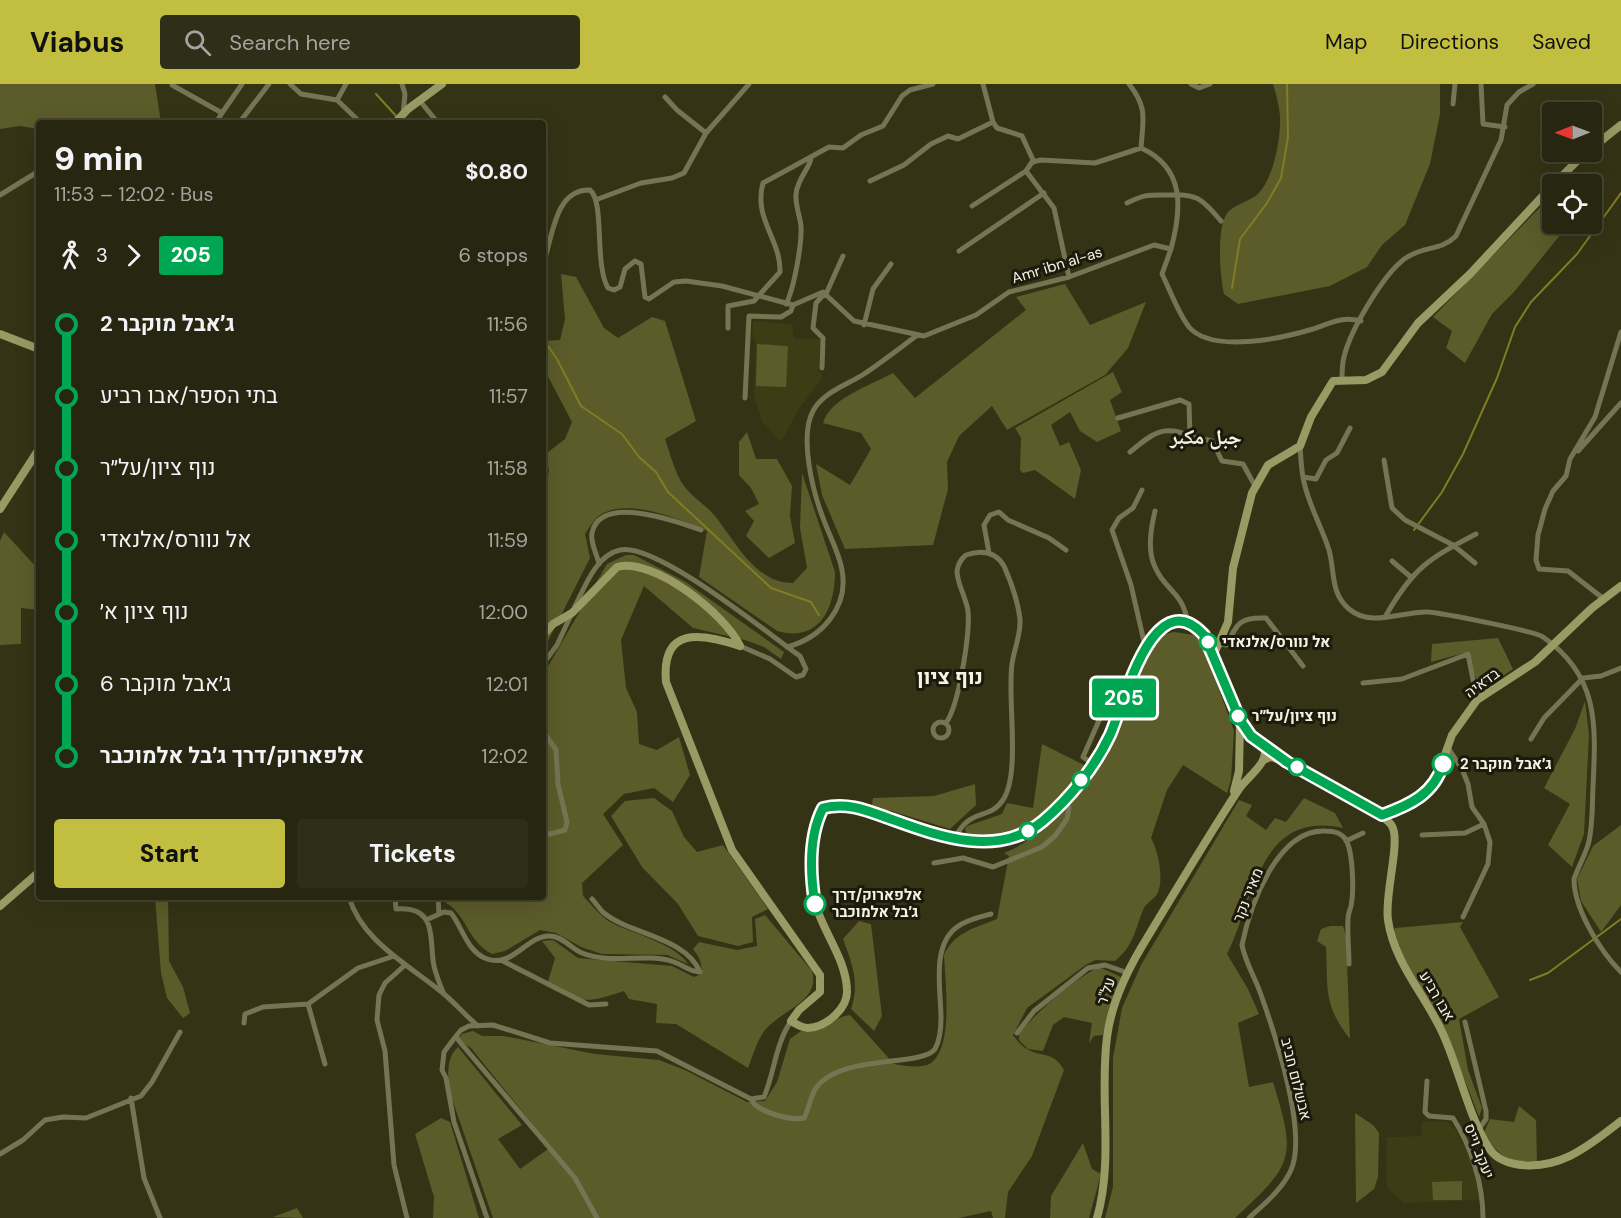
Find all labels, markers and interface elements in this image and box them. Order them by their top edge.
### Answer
search box [160,15,580,69]
text: Viabus [30,24,124,61]
icon: search [181,26,214,59]
text: Search here [229,28,351,57]
text: Map [1325,28,1367,56]
text: Directions [1400,28,1499,56]
text: Saved [1532,28,1591,56]
north arrow [1542,102,1602,162]
map controls [1542,102,1602,234]
text: 9 min [54,137,143,180]
text: $0.80 [465,157,528,186]
button: locate [1542,174,1602,234]
text: 11:53 – 12:02 · Bus [54,181,214,207]
icon: walk [54,239,87,272]
icon: forward [117,239,150,272]
text: 205 [171,241,211,269]
text: 3 [96,242,108,268]
text: 6 stops [459,242,528,268]
street label: Amr ibn al-as [1009,242,1105,288]
text: ג׳אבל מוקבר 2 [100,309,235,338]
text: 11:56 [487,311,528,337]
text: בתי הספר/אבו רביע [100,381,278,410]
text: 11:57 [489,383,528,409]
district label: جبل مكبر [1169,423,1242,451]
text: נוף ציון/על״ר [100,453,216,482]
text: 11:58 [487,455,528,481]
text: אל נוורס/אלנאדי [100,525,251,554]
text: 11:59 [487,527,528,553]
text: נוף ציון א׳ [100,597,189,626]
text: 12:00 [479,599,528,625]
place label: אל נוורס/אלנאדי [1222,632,1330,652]
marker: אל נוורס/אלנאדי [1199,633,1217,651]
district label: נוף ציון [917,663,983,691]
street label: בדאיה [1460,663,1504,702]
text: ג׳אבל מוקבר 6 [100,669,231,698]
text: 12:01 [486,671,528,697]
line badge: 205 [1090,678,1158,718]
text: 205 [1104,684,1144,712]
place label: נוף ציון/על״ר [1252,706,1337,726]
marker: נוף ציון/על״ר [1229,707,1247,725]
text: אלפארוק/דרך ג׳בל אלמוכבר [100,741,364,770]
text: 12:02 [481,743,528,769]
marker: ג׳אבל מוקבר 2 [1432,753,1454,775]
place label: ג׳אבל מוקבר 2 [1460,754,1552,774]
unlabelled marker [1288,758,1306,776]
unlabelled marker [1072,771,1090,789]
button: Start [54,819,285,888]
button: Tickets [297,819,528,888]
unlabelled marker [1019,822,1037,840]
street label: מאיר נקר [1228,865,1268,925]
place label: אלפארוק/דרך ג׳בל אלמוכבר [832,885,922,922]
marker: אלפארוק/דרך ג׳בל אלמוכבר [804,893,826,915]
street label: אבו רביע [1415,967,1459,1025]
street label: על"ר [1092,974,1120,1008]
street label: אבשלום חביב [1276,1036,1316,1122]
street label: יעקב וייס [1459,1121,1499,1181]

